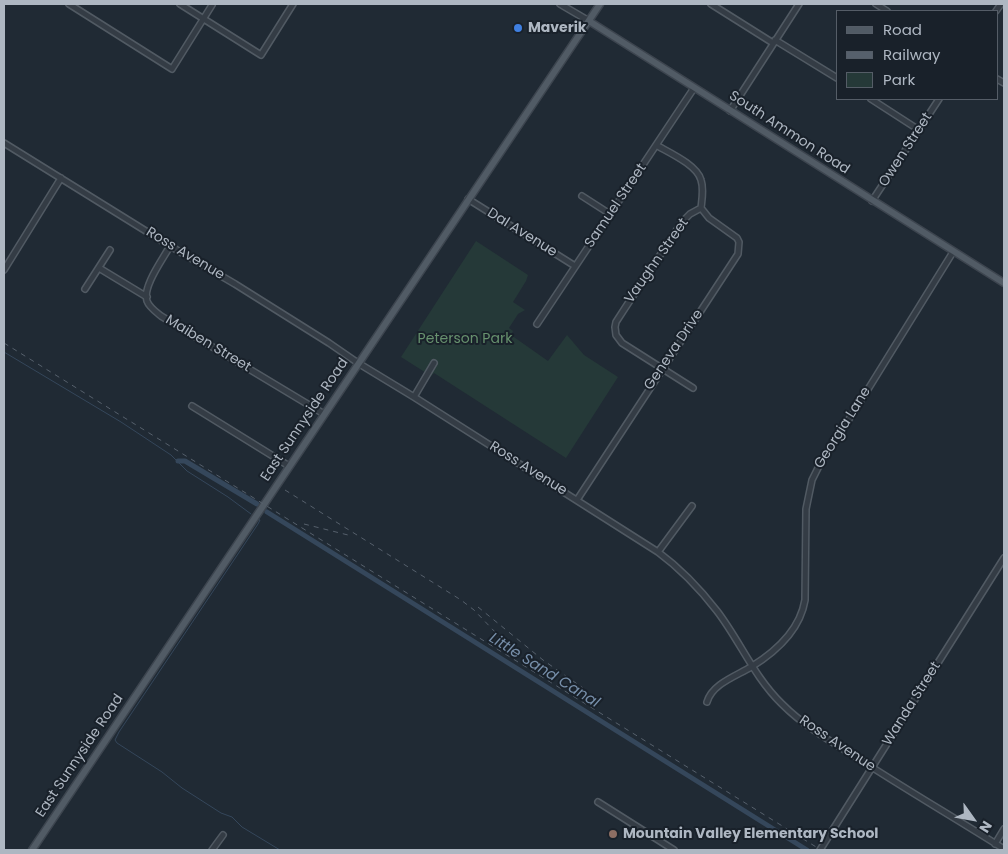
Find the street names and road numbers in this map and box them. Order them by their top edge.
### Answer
street label: South Ammon Road [726,88,852,178]
street label: Owen Street [876,110,936,190]
street label: Samuel Street [582,161,650,251]
street label: Dal Avenue [484,205,560,261]
street label: Vaughn Street [621,215,693,307]
street label: Ross Avenue [143,224,227,284]
street label: Geneva Drive [641,307,707,393]
street label: Maiben Street [162,312,254,376]
street label: East Sunnyside Road [258,355,352,485]
street label: Georgia Lane [811,384,875,472]
street label: Ross Avenue [486,438,570,500]
street label: Wanda Street [880,659,944,749]
street label: East Sunnyside Road [33,691,127,821]
street label: Ross Avenue [796,712,878,776]

